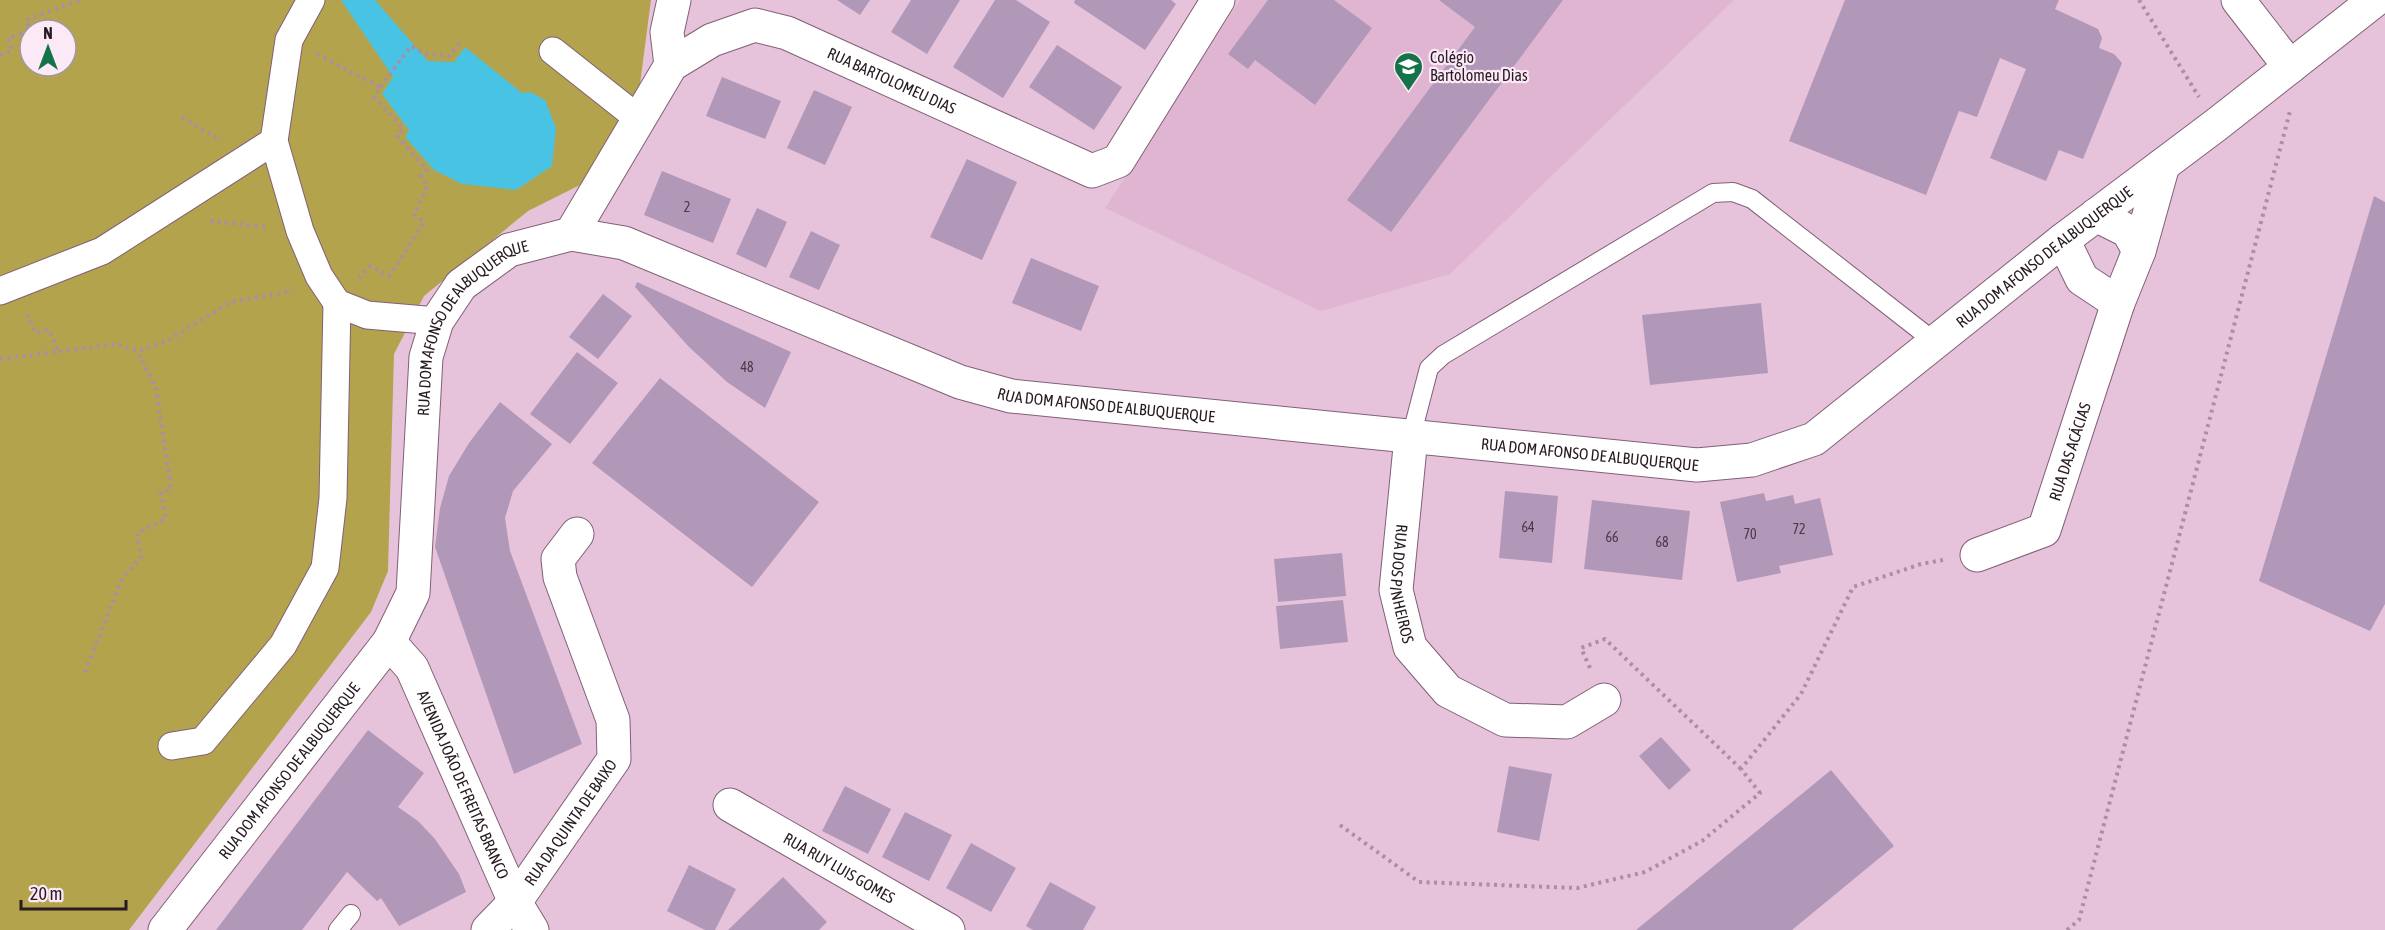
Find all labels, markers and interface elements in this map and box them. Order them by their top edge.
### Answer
north arrow [18,18,78,78]
text: N [43,24,53,42]
street label: RUA BARTOLOMEU DIAS [825,44,959,117]
place label: Colégio Bartolomeu Dias [1430,48,1528,84]
school or university icon: Colégio Bartolomeu Dias [1393,50,1425,92]
street label: RUA DOM AFONSO DE ALBUQUERQUE [1952,182,2136,331]
house number: 2 [684,199,690,215]
street label: RUA DOM AFONSO DE ALBUQUERQUE [414,236,530,416]
house number: 48 [740,359,754,375]
street label: RUA DOM AFONSO DE ALBUQUERQUE [996,384,1216,425]
street label: RUA DAS ACÁCIAS [2045,400,2094,503]
street label: RUA DOM AFONSO DE ALBUQUERQUE [1480,434,1699,474]
house number: 64 [1521,519,1535,535]
house number: 72 [1792,521,1806,537]
street label: RUA DOS PINHEIROS [1387,524,1418,645]
house number: 70 [1743,526,1757,542]
house number: 66 [1605,529,1619,545]
house number: 68 [1655,534,1669,550]
street label: RUA DOM AFONSO DE ALBUQUERQUE [215,679,363,862]
street label: AVENIDA JOÃO DE FREITAS BRANCO [414,687,513,882]
street label: RUA DA QUINTA DE BAIXO [520,756,620,889]
street label: RUA RUY LUIS GOMES [781,829,898,907]
scale bar [21,873,126,911]
text: 20 m [30,883,62,904]

